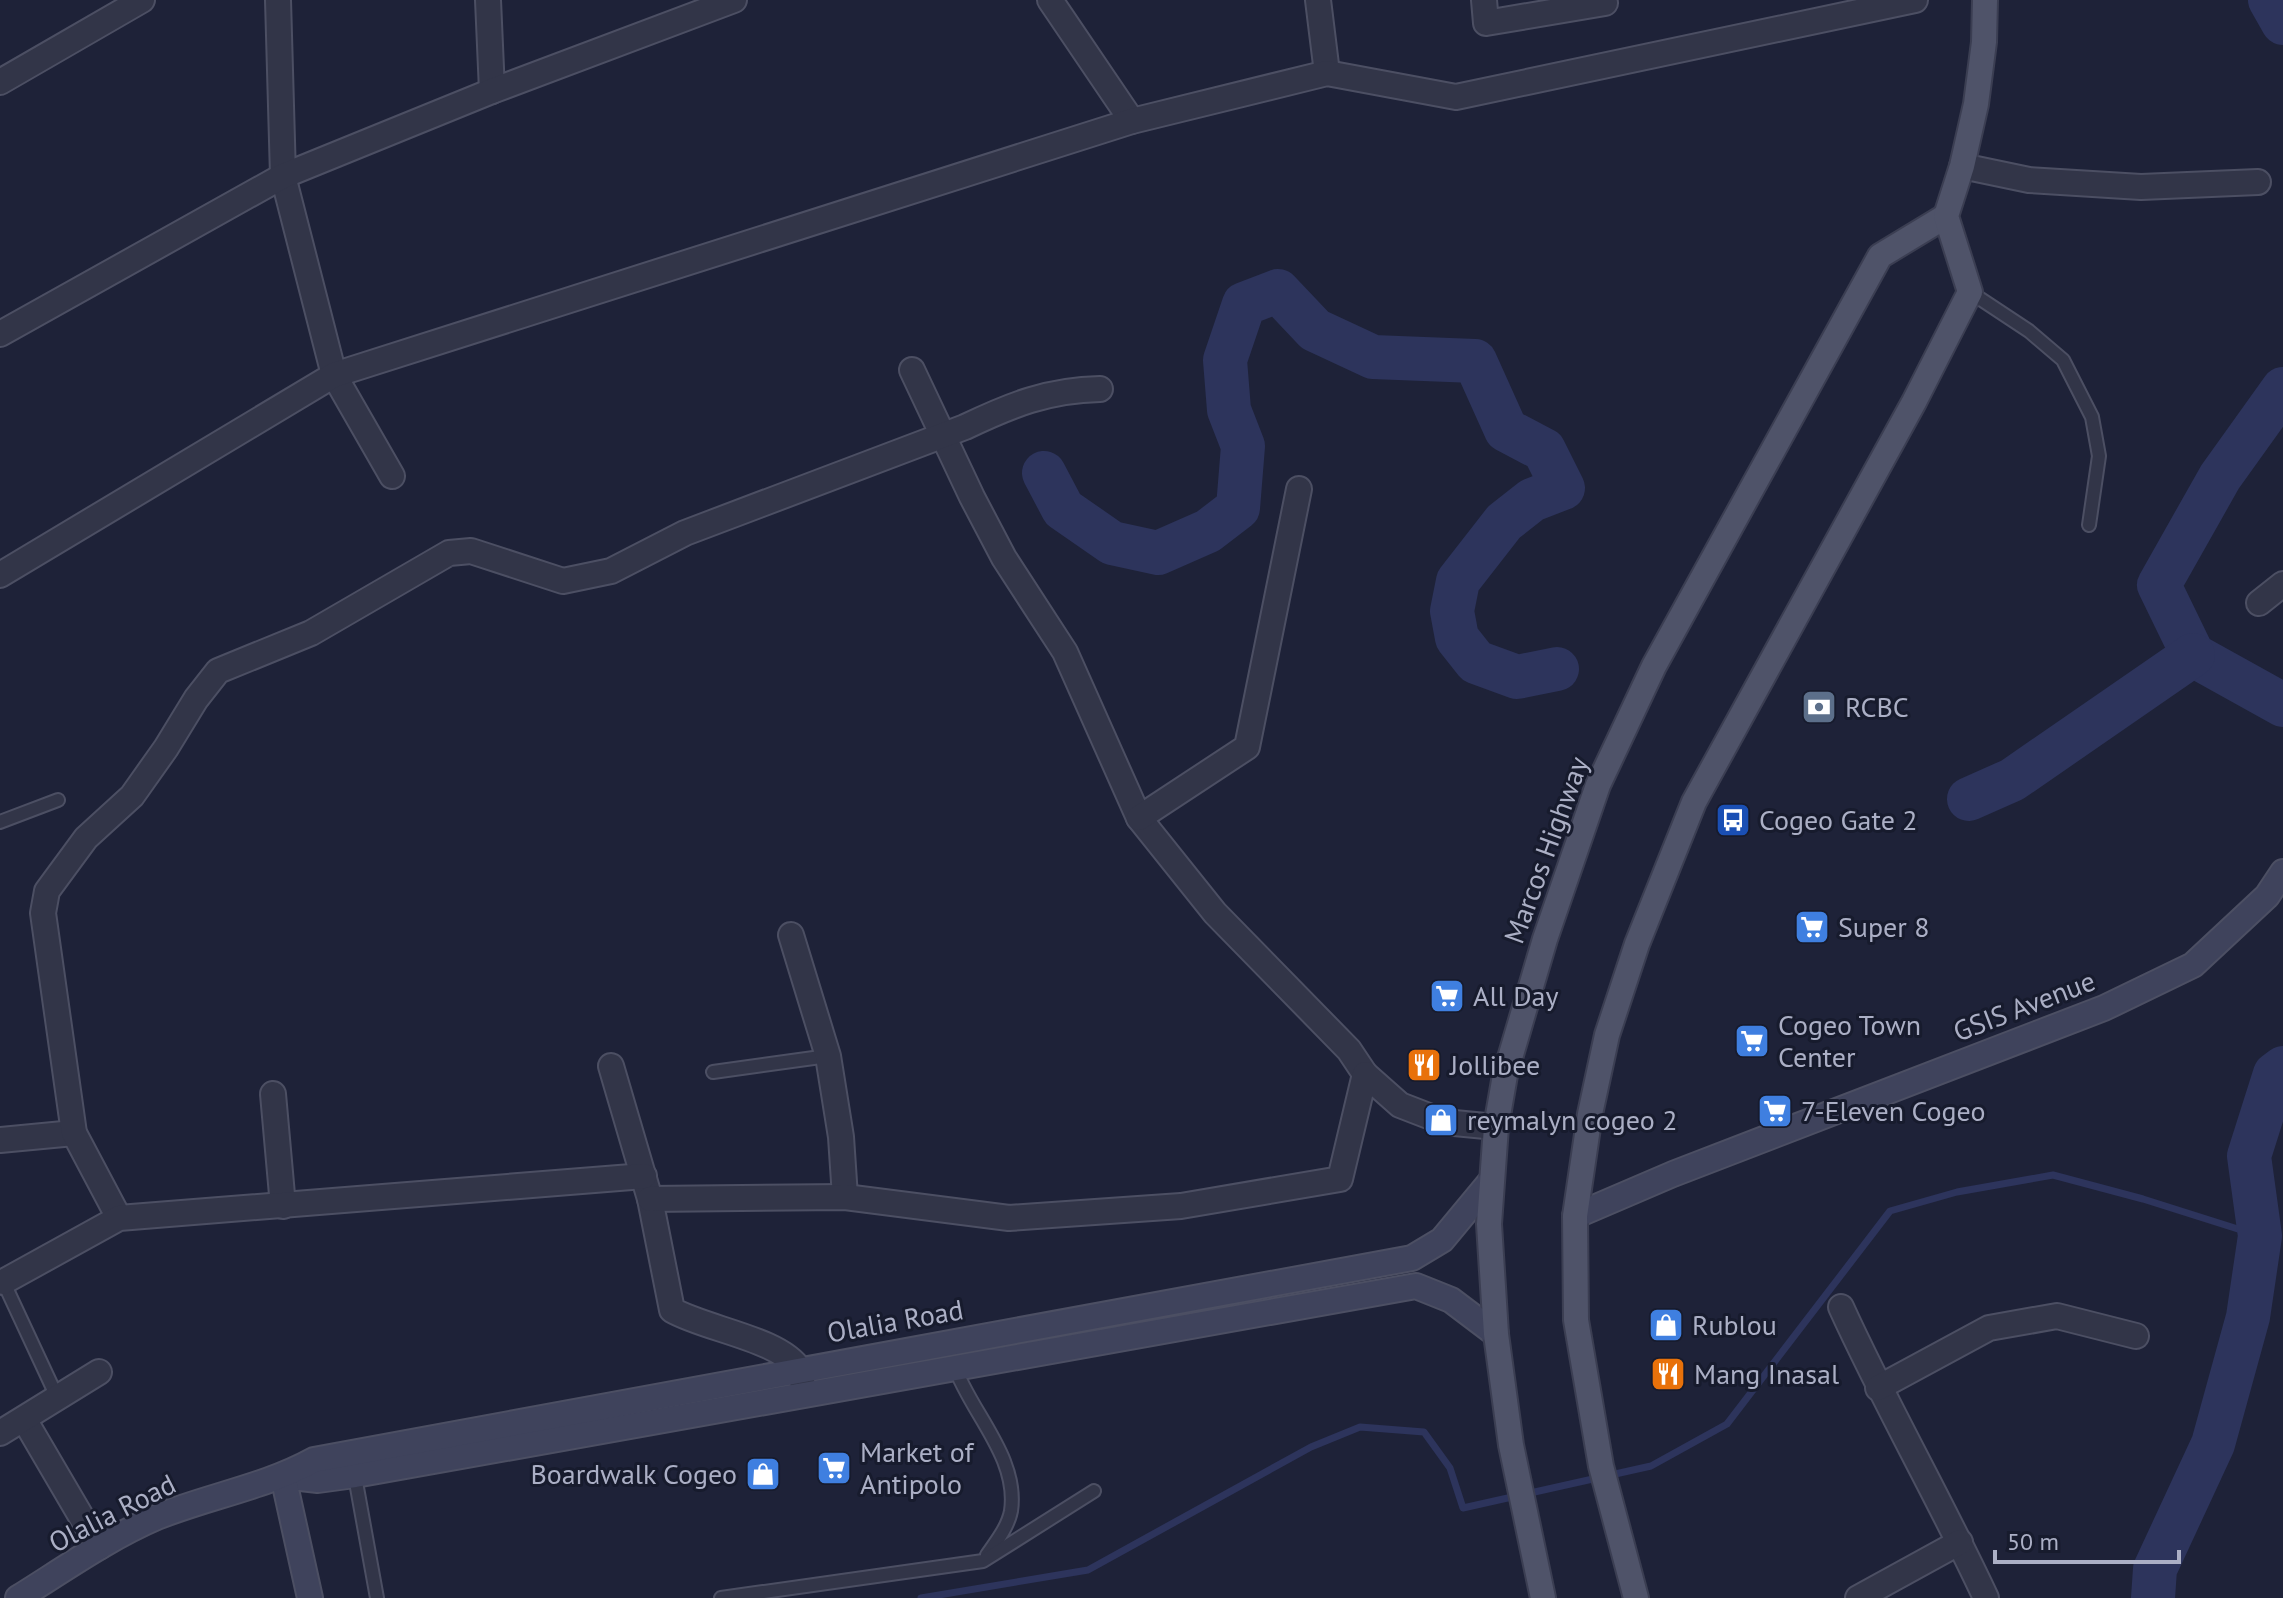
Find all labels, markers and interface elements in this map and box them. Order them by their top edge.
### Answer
bank icon: RCBC [1800,688,1838,726]
place label: RCBC [1845,688,1909,725]
street label: Marcos Highway [1495,751,1596,948]
bus stop icon: Cogeo Gate 2 [1714,801,1752,839]
place label: Cogeo Gate 2 [1759,801,1918,838]
supermarket icon: Super 8 [1793,908,1831,946]
place label: Super 8 [1838,908,1930,945]
street label: GSIS Avenue [1948,962,2100,1050]
supermarket icon: All Day [1428,977,1466,1015]
place label: All Day [1473,977,1558,1014]
place label: Cogeo Town Center [1778,1006,1921,1075]
supermarket icon: Cogeo Town Center [1733,1022,1771,1060]
restaurant icon: Jollibee [1405,1046,1443,1084]
place label: Jollibee [1449,1046,1540,1083]
supermarket icon: 7-Eleven Cogeo [1756,1092,1794,1130]
place label: 7-Eleven Cogeo [1801,1092,1986,1129]
shop icon: reymalyn cogeo 2 [1422,1101,1460,1139]
place label: reymalyn cogeo 2 [1467,1101,1678,1138]
street label: Olalia Road [824,1290,966,1351]
shop icon: Rublou [1647,1306,1685,1344]
place label: Rublou [1692,1306,1777,1343]
restaurant icon: Mang Inasal [1649,1355,1687,1393]
place label: Mang Inasal [1694,1355,1839,1392]
place label: Market of Antipolo [860,1433,974,1502]
supermarket icon: Market of Antipolo [815,1449,853,1487]
place label: Boardwalk Cogeo [530,1455,737,1492]
shop icon: Boardwalk Cogeo [744,1455,782,1493]
street label: Olalia Road [42,1465,181,1560]
scale bar [1995,1514,2179,1564]
text: 50 m [2007,1526,2059,1557]

